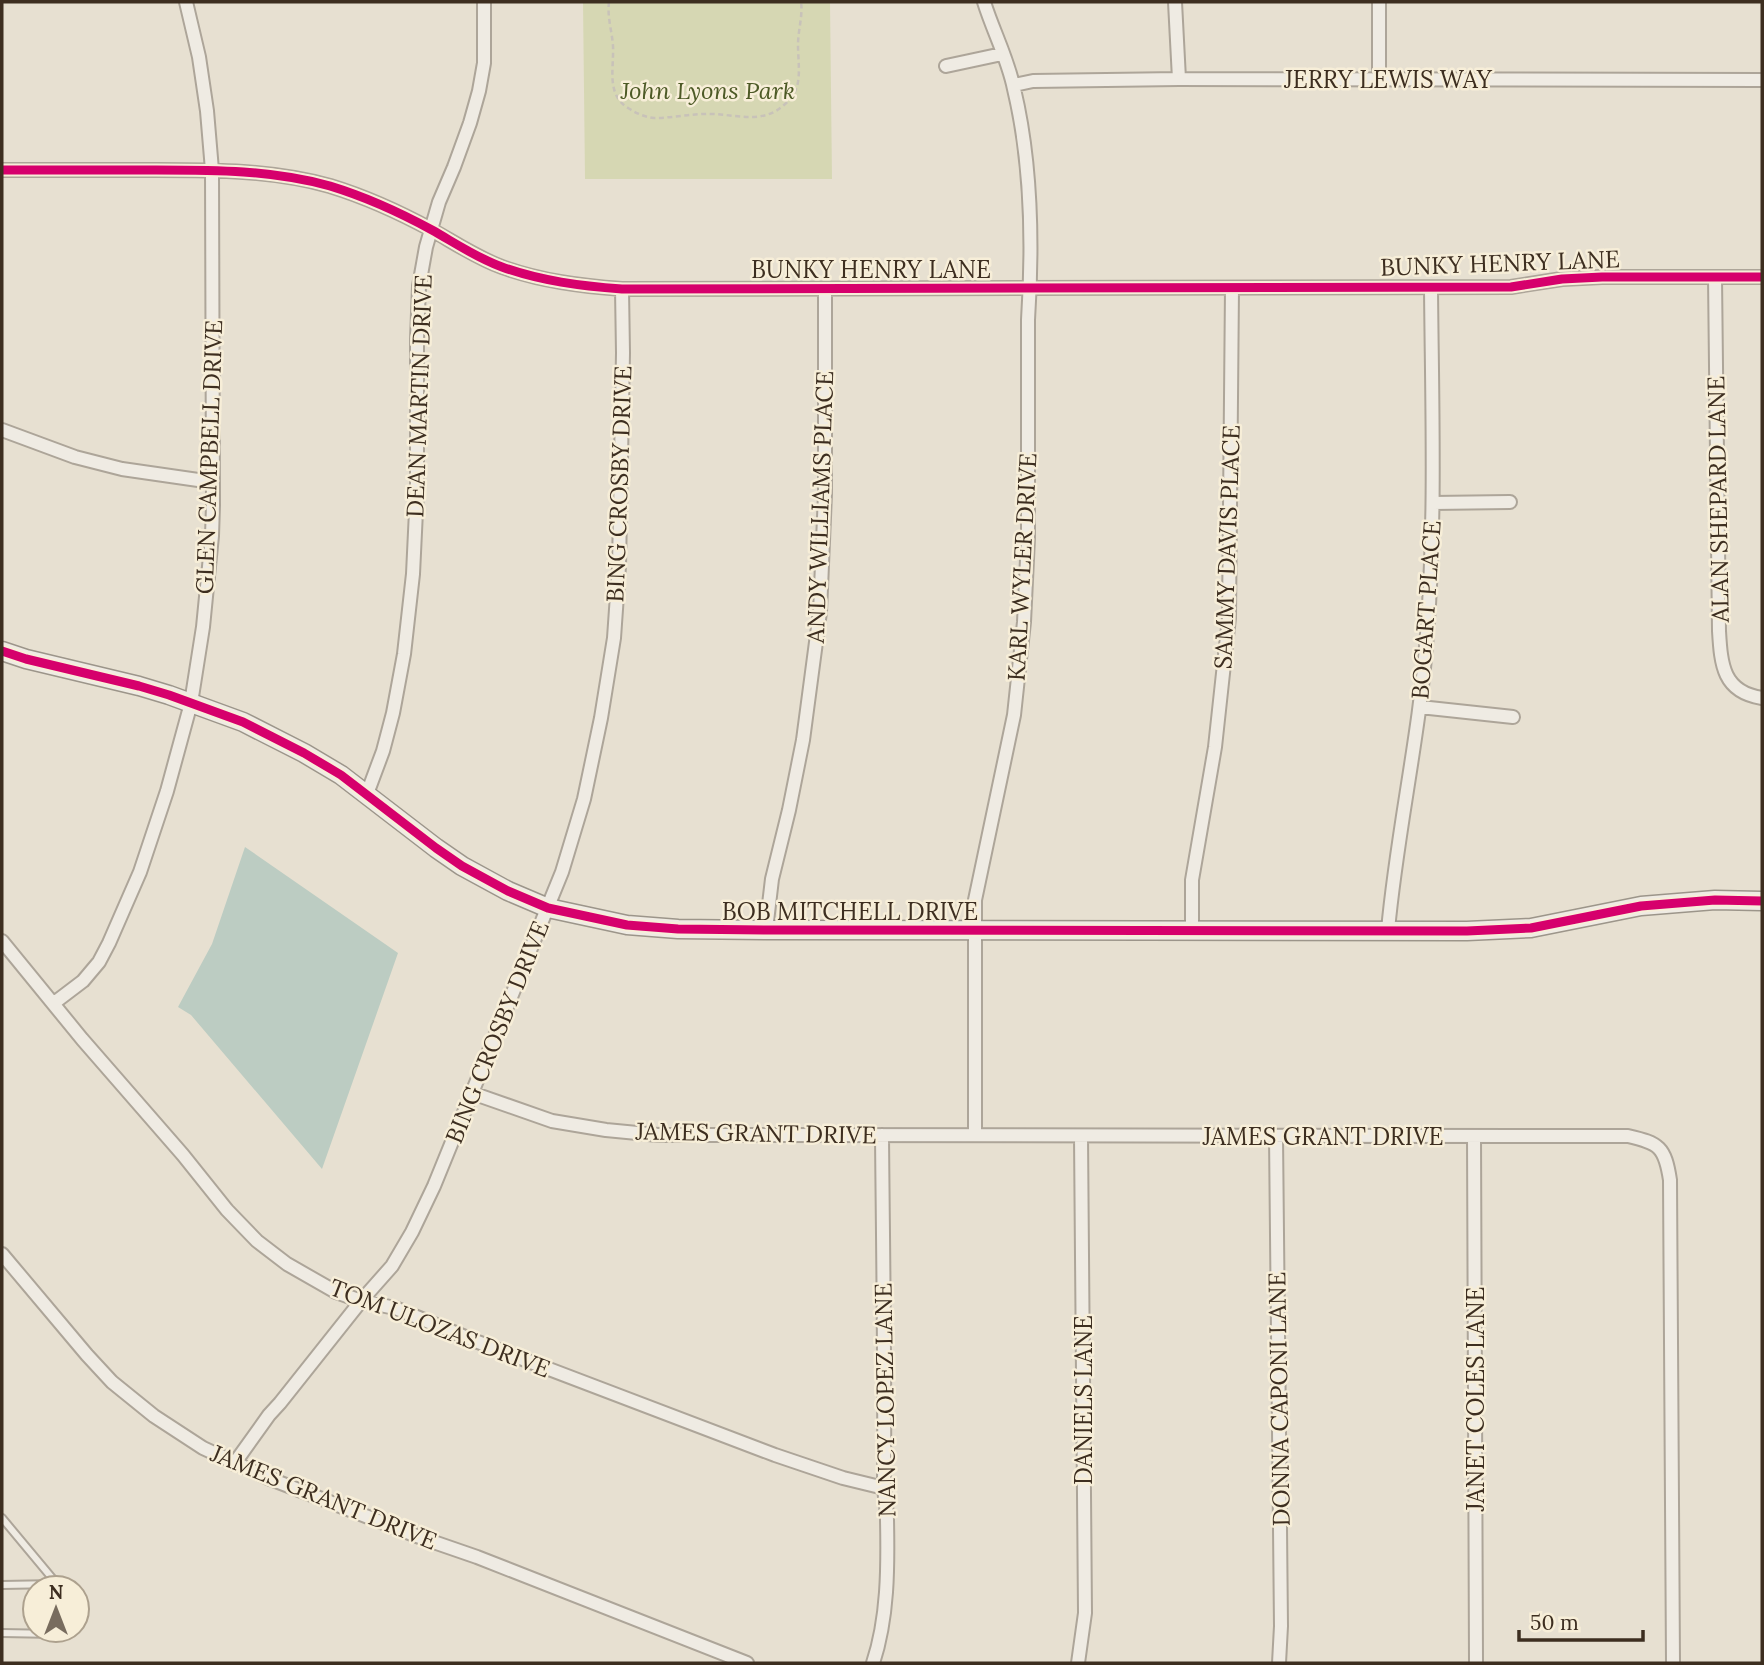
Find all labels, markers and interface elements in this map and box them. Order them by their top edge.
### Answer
street label: JERRY LEWIS WAY [1283,64,1493,95]
park label: John Lyons Park [620,75,795,106]
street label: BUNKY HENRY LANE [1380,243,1620,283]
street label: BUNKY HENRY LANE [751,254,991,285]
street label: DEAN MARTIN DRIVE [399,274,439,518]
street label: GLEN CAMPBELL DRIVE [189,319,229,595]
street label: BING CROSBY DRIVE [599,365,639,603]
street label: ANDY WILLIAMS PLACE [800,370,840,645]
street label: ALAN SHEPARD LANE [1700,375,1736,624]
street label: SAMMY DAVIS PLACE [1207,424,1247,670]
street label: KARL WYLER DRIVE [1001,452,1043,682]
street label: BOGART PLACE [1404,519,1448,701]
street label: BOB MITCHELL DRIVE [722,896,978,927]
street label: BING CROSBY DRIVE [438,916,556,1148]
street label: JAMES GRANT DRIVE [634,1115,877,1151]
street label: JAMES GRANT DRIVE [1201,1121,1444,1152]
street label: DONNA CAPONI LANE [1261,1271,1297,1527]
street label: TOM ULOZAS DRIVE [325,1272,555,1384]
street label: NANCY LOPEZ LANE [867,1282,903,1518]
street label: JANET COLES LANE [1460,1286,1491,1513]
street label: DANIELS LANE [1068,1315,1099,1485]
street label: JAMES GRANT DRIVE [206,1437,442,1557]
north arrow [21,1574,91,1644]
text: N [49,1580,64,1604]
scale bar [1519,1598,1643,1642]
text: 50 m [1530,1609,1579,1636]

